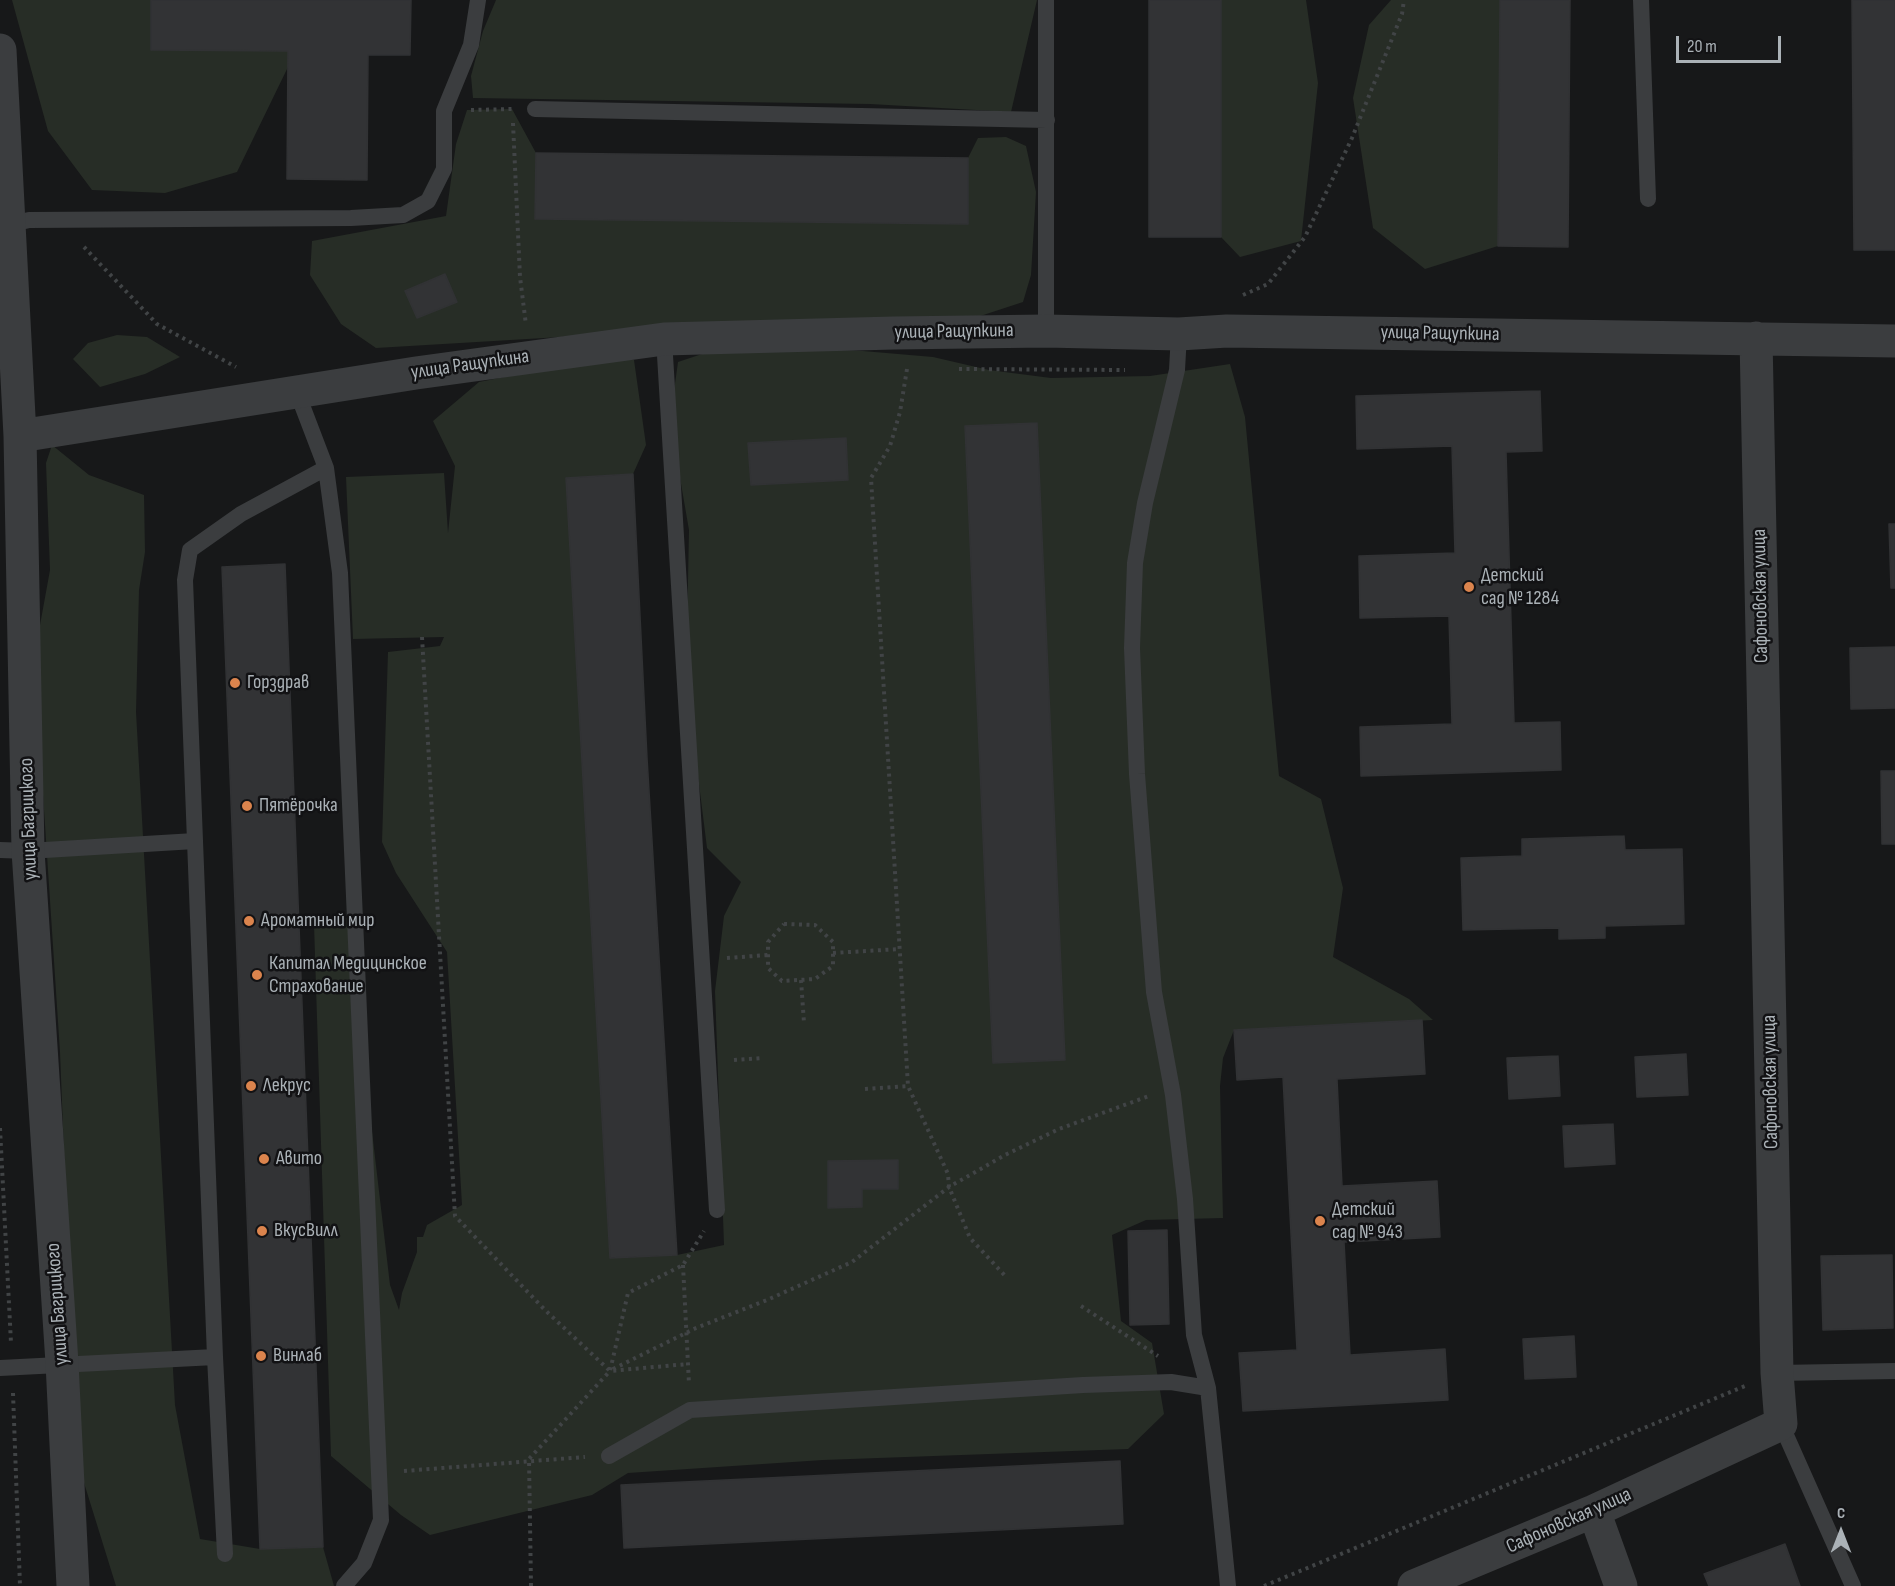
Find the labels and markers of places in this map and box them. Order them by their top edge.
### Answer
place label: Детский сад № 1284 [1481,564,1559,611]
marker: Детский сад № 1284 [1462,580,1476,594]
place label: Горздрав [247,671,309,695]
marker: Горздрав [228,676,242,690]
place label: Пятёрочка [259,794,338,818]
marker: Пятёрочка [240,799,254,813]
place label: Ароматный мир [261,909,375,933]
marker: Ароматный мир [242,914,256,928]
place label: Капитал Медицинское Страхование [269,952,427,999]
marker: Капитал Медицинское Страхование [250,968,264,982]
place label: Лекрус [263,1074,311,1098]
marker: Лекрус [244,1079,258,1093]
place label: Авито [276,1147,322,1171]
marker: Авито [257,1152,271,1166]
place label: Детский сад № 943 [1332,1198,1403,1245]
marker: Детский сад № 943 [1313,1214,1327,1228]
place label: ВкусВилл [274,1219,338,1243]
marker: ВкусВилл [255,1224,269,1238]
place label: Винлаб [273,1344,322,1368]
marker: Винлаб [254,1349,268,1363]

